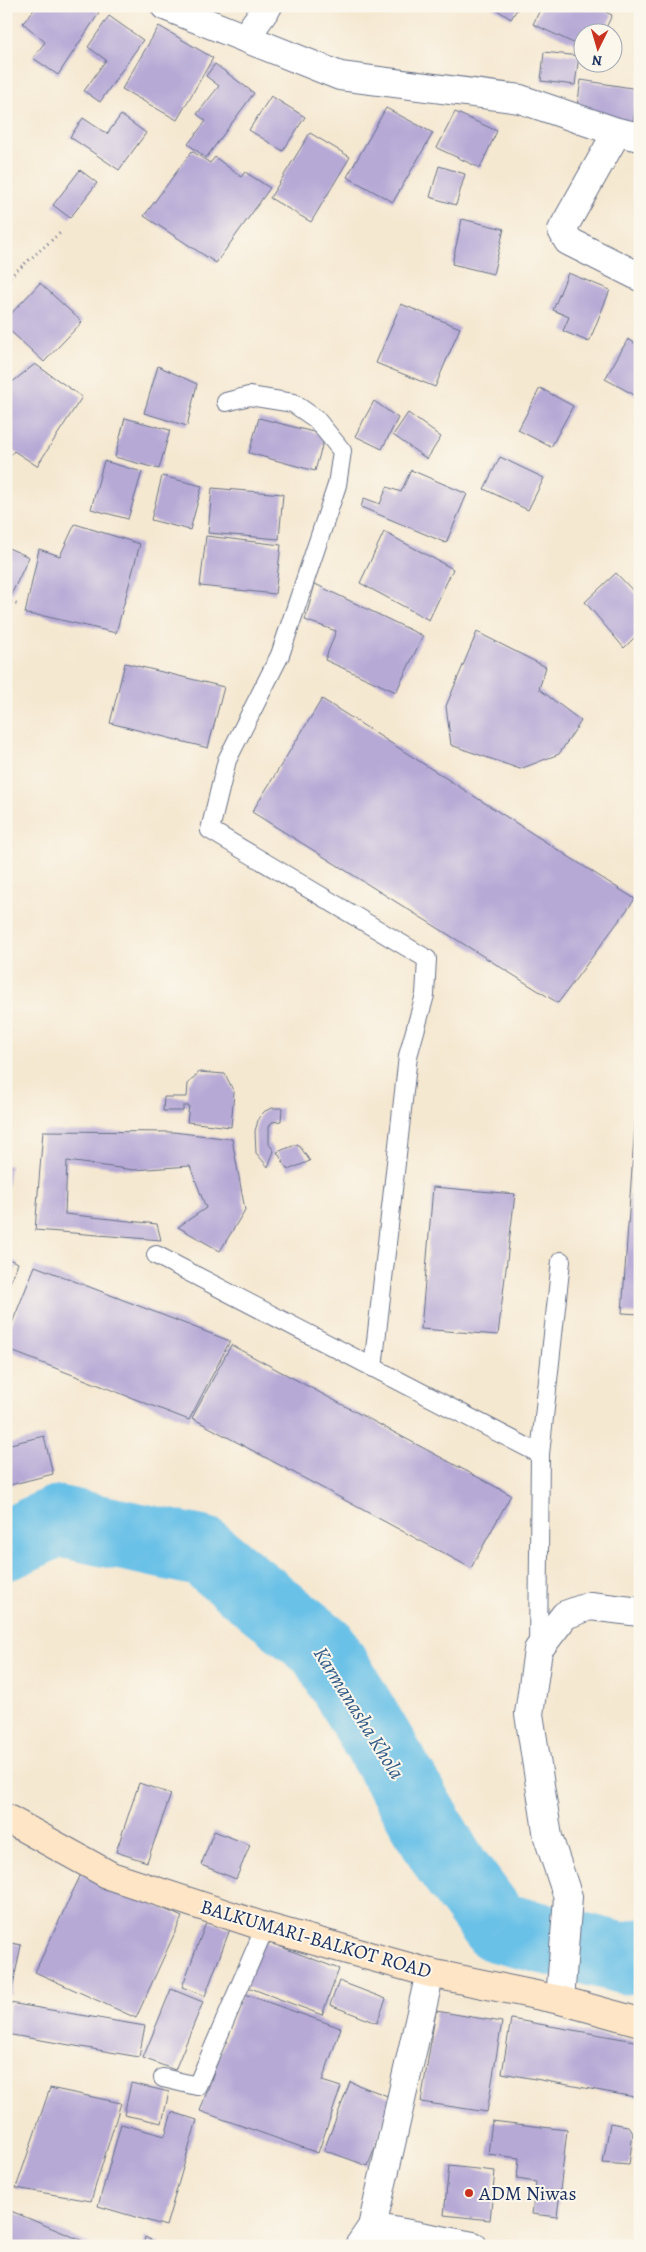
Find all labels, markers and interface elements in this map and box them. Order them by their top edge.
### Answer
north arrow [574,22,624,72]
text: N [591,51,603,70]
water label: Karmanasha Khola [307,1641,411,1785]
street label: BALKUMARI-BALKOT ROAD [197,1893,435,1985]
place label: ADM Niwas [478,2180,577,2207]
marker: ADM Niwas [463,2187,475,2199]

